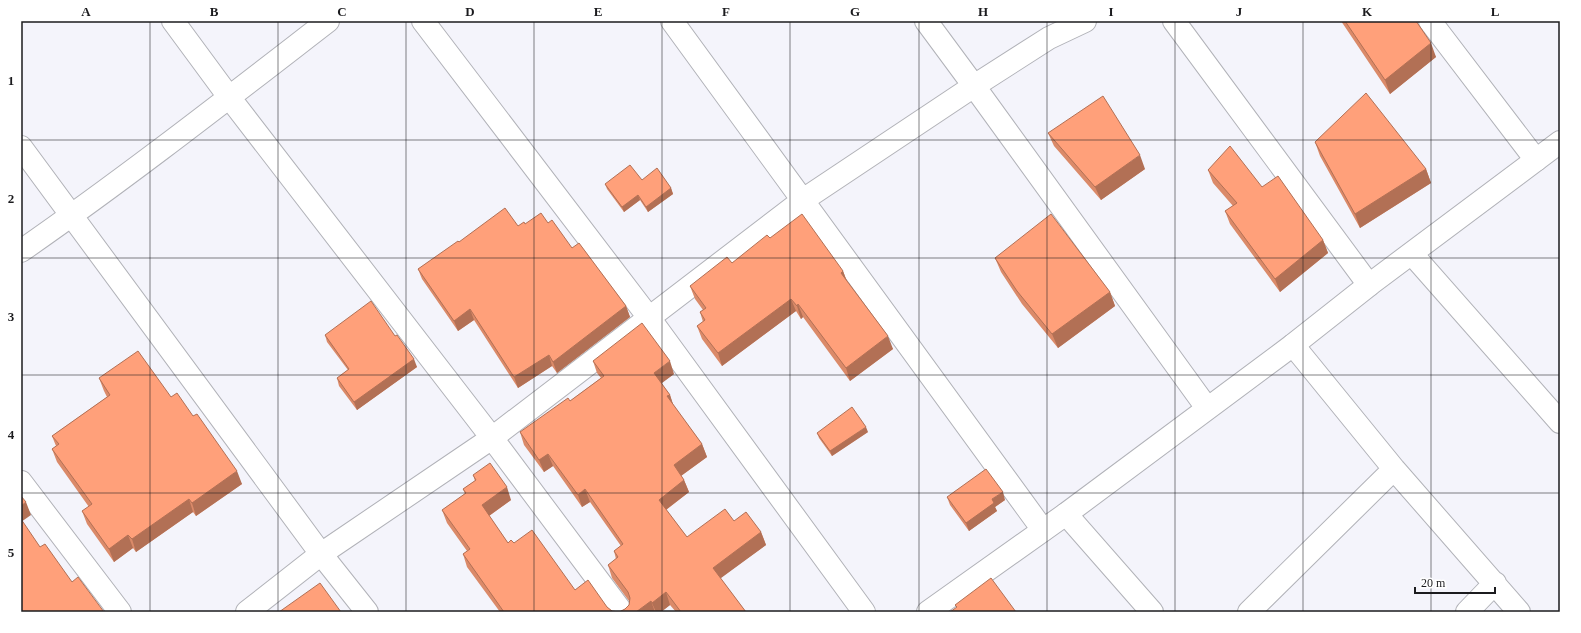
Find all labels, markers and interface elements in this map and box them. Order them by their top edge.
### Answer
text: A [81,4,91,19]
text: B [210,4,219,19]
text: C [337,4,347,19]
text: D [465,4,475,19]
text: E [594,4,602,19]
text: F [722,4,730,19]
text: G [850,4,860,19]
text: H [978,4,988,19]
text: I [1108,4,1114,19]
text: J [1236,4,1243,19]
text: K [1362,4,1373,19]
text: L [1491,4,1500,19]
text: 1 [8,73,14,88]
text: 2 [8,191,14,206]
text: 3 [8,309,15,324]
text: 4 [8,427,15,442]
text: 5 [8,545,15,560]
scale bar [1415,569,1495,595]
text: 20 m [1421,576,1446,590]

